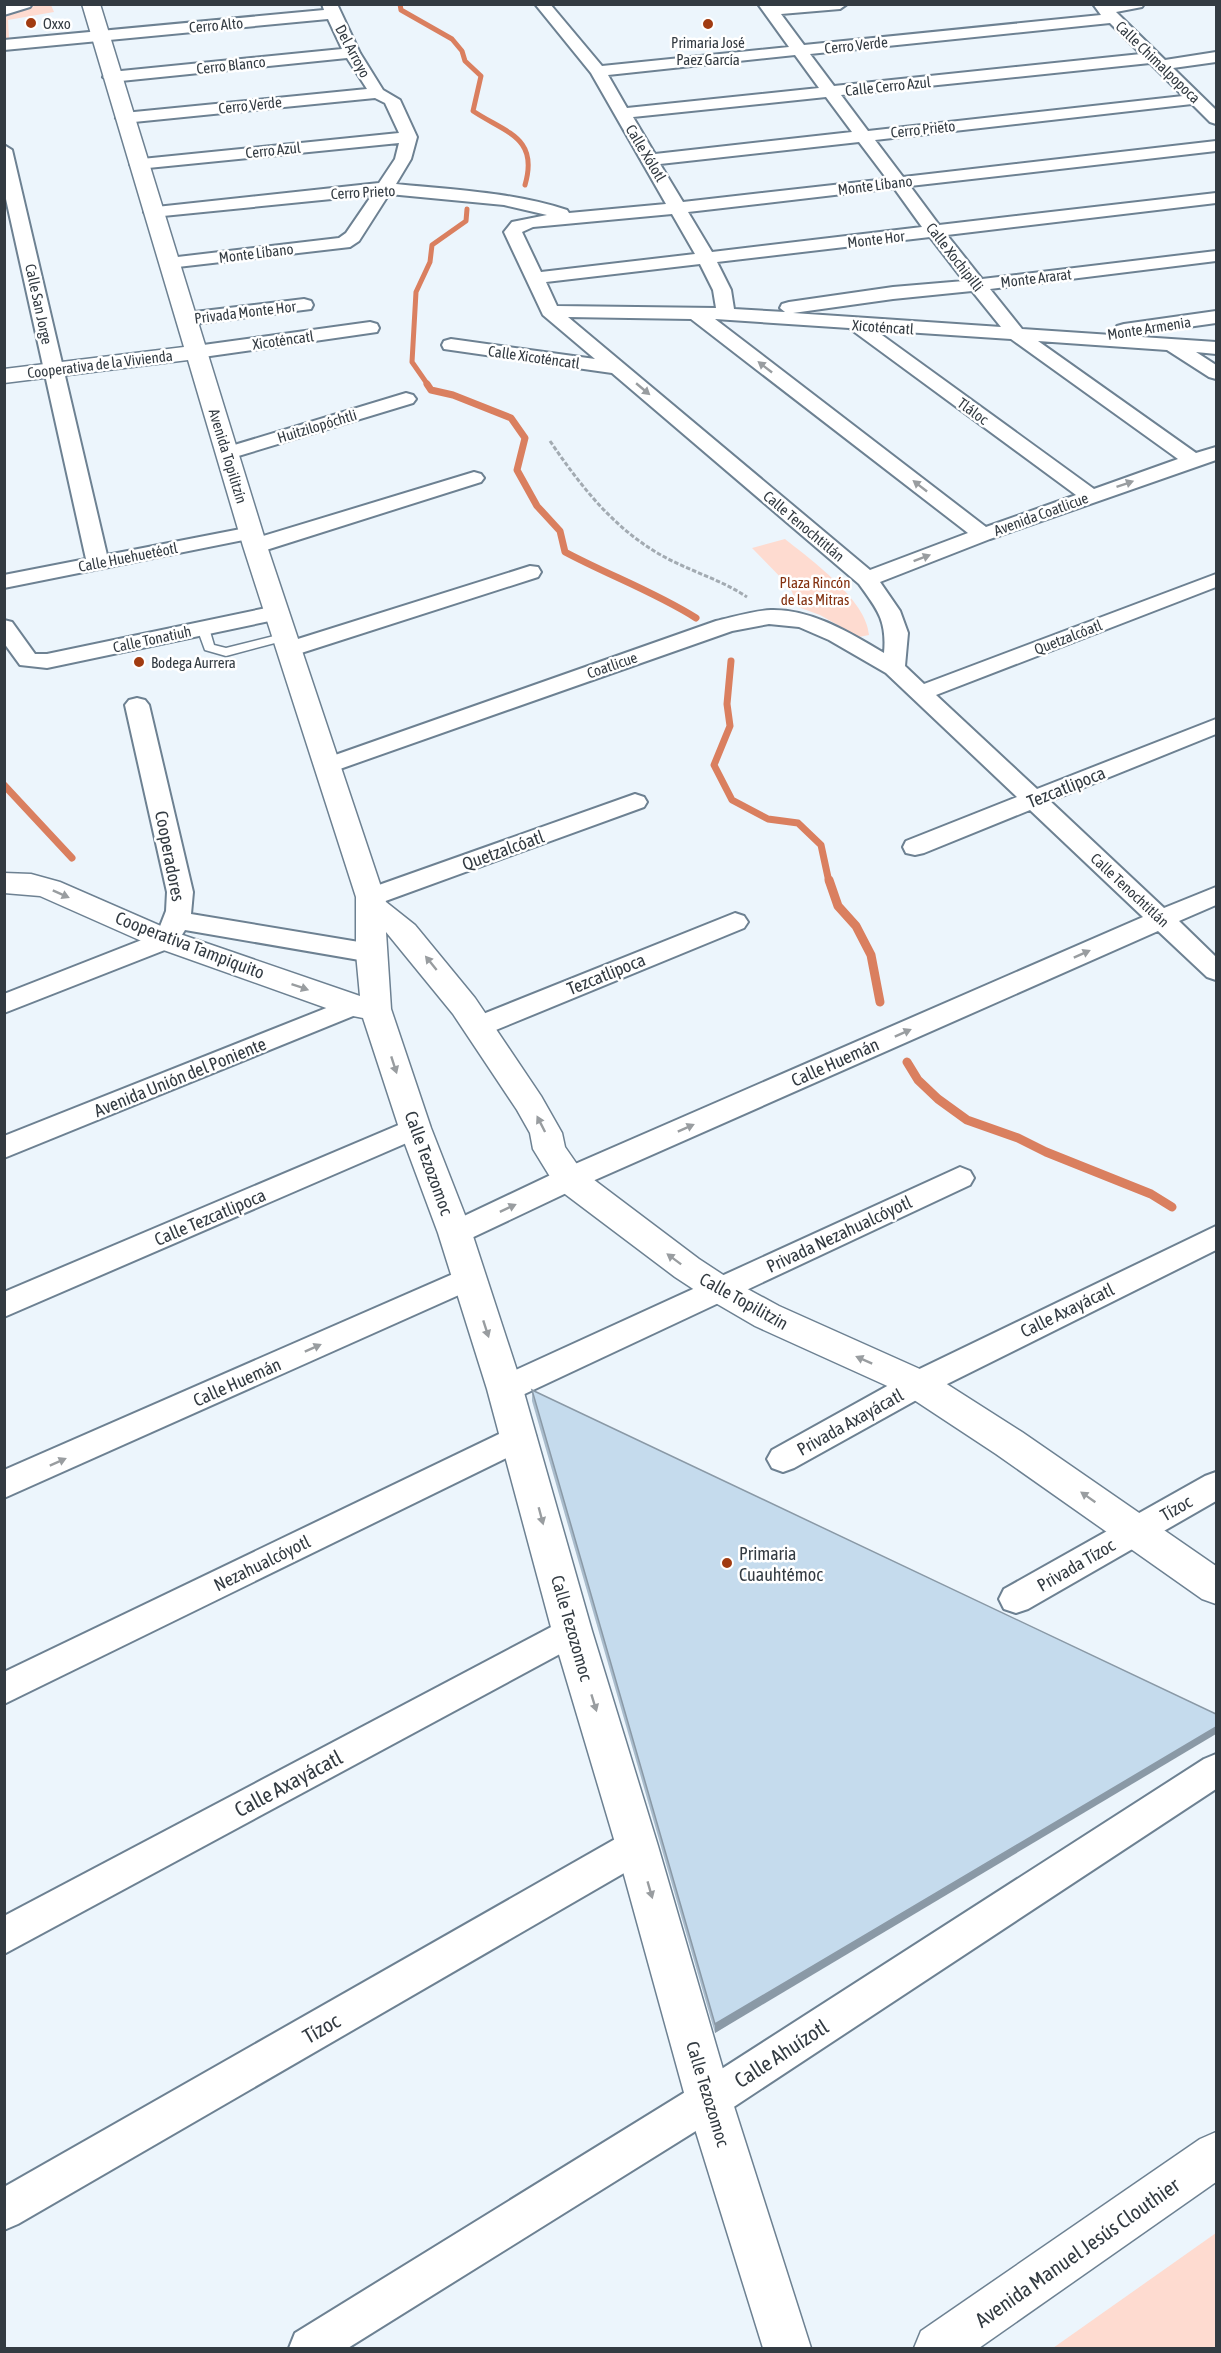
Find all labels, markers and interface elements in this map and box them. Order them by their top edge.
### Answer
street label: Cerro Alto [188,14,244,36]
place label: Oxxo [43,15,71,32]
marker: Oxxo [24,16,38,30]
marker: Primaria José Paez García [701,17,715,31]
street label: Calle Chimalpopoca [1112,18,1204,106]
street label: Del Arroyo [332,22,374,80]
street label: Cerro Verde [823,33,889,57]
place label: Primaria José Paez García [671,34,745,68]
street label: Cerro Blanco [196,53,266,77]
street label: Calle Cerro Azul [844,73,932,99]
street label: Cerro Verde [217,93,283,117]
street label: Cerro Prieto [890,117,956,141]
street label: Calle Xólotl [622,122,670,184]
street label: Cerro Azul [245,139,301,161]
street label: Monte Líbano [837,172,913,198]
street label: Cerro Prieto [330,182,396,202]
street label: Calle Xochipilli [923,219,987,295]
street label: Monte Hor [846,227,906,251]
street label: Monte Líbano [218,240,294,266]
street label: Calle San Jorge [22,262,56,346]
street label: Monte Ararat [1000,265,1072,291]
street label: Privada Monte Hor [193,297,297,327]
street label: Monte Armenia [1106,313,1192,343]
street label: Xicoténcatl [852,316,914,338]
street label: Xicoténcatl [251,327,315,353]
street label: Calle Xicoténcatl [487,342,581,372]
street label: Cooperativa de la Vivienda [26,347,174,381]
one-way arrow [758,361,774,373]
one-way arrow [635,382,650,395]
street label: Tláloc [954,394,992,428]
street label: Huitzilopóchtli [275,406,359,446]
street label: Avenida Topilitzín [206,407,250,505]
one-way arrow [1116,479,1134,489]
one-way arrow [912,481,927,493]
street label: Calle Tenochtitlán [760,487,848,565]
street label: Avenida Coatlicue [991,489,1091,539]
street label: Calle Huehuetéotl [77,539,179,575]
one-way arrow [913,553,931,562]
park label: Plaza Rincón de las Mitras [780,574,850,608]
street label: Quetzalcóatl [1032,616,1104,658]
street label: Calle Tonatiuh [111,622,193,656]
street label: Coatlicue [585,648,640,682]
place label: Bodega Aurrera [151,654,236,671]
marker: Bodega Aurrera [132,655,146,669]
street label: Tezcatlipoca [1024,762,1108,812]
street label: Cooperadores [151,809,189,903]
street label: Quetzalcóatl [459,825,547,874]
street label: Calle Tenochtitlán [1088,850,1172,930]
one-way arrow [53,889,71,899]
street label: Cooperativa Tampiquito [113,907,267,983]
street label: Tezcatlipoca [564,949,648,999]
one-way arrow [1073,949,1091,959]
one-way arrow [424,955,437,971]
one-way arrow [291,982,309,992]
one-way arrow [894,1027,912,1037]
street label: Avenida Unión del Poniente [91,1033,269,1121]
street label: Calle Huemán [788,1033,882,1091]
one-way arrow [390,1056,400,1074]
street label: Calle Tezozomoc [401,1108,458,1218]
one-way arrow [536,1115,546,1132]
one-way arrow [677,1122,695,1132]
street label: Calle Tezcatlipoca [151,1184,269,1250]
street label: Privada Nezahualcóyotl [763,1191,915,1277]
one-way arrow [500,1203,517,1212]
one-way arrow [667,1253,683,1265]
street label: Calle Topilitzin [696,1268,792,1334]
street label: Calle Axayácatl [1017,1278,1117,1342]
one-way arrow [481,1320,491,1338]
one-way arrow [304,1343,322,1353]
street label: Calle Huemán [190,1353,284,1411]
one-way arrow [856,1356,873,1365]
street label: Privada Axayácatl [793,1384,907,1460]
one-way arrow [49,1456,67,1466]
street label: Tízoc [1156,1490,1196,1525]
one-way arrow [1080,1492,1096,1503]
one-way arrow [537,1507,546,1525]
street label: Nezahualcóyotl [210,1531,314,1595]
street label: Privada Tízoc [1033,1534,1119,1596]
place label: Primaria Cuauhtémoc [739,1543,823,1585]
marker: Primaria Cuauhtémoc [720,1556,734,1570]
street label: Calle Tezozomoc [547,1573,597,1684]
one-way arrow [590,1694,599,1712]
street label: Calle Axayácatl [230,1744,346,1821]
one-way arrow [645,1881,655,1899]
street label: Tízoc [298,2008,344,2048]
street label: Calle Ahuízotl [730,2014,833,2092]
street label: Calle Tezozomoc [682,2039,734,2149]
street label: Avenida Manuel Jesús Clouthier [970,2172,1184,2332]

